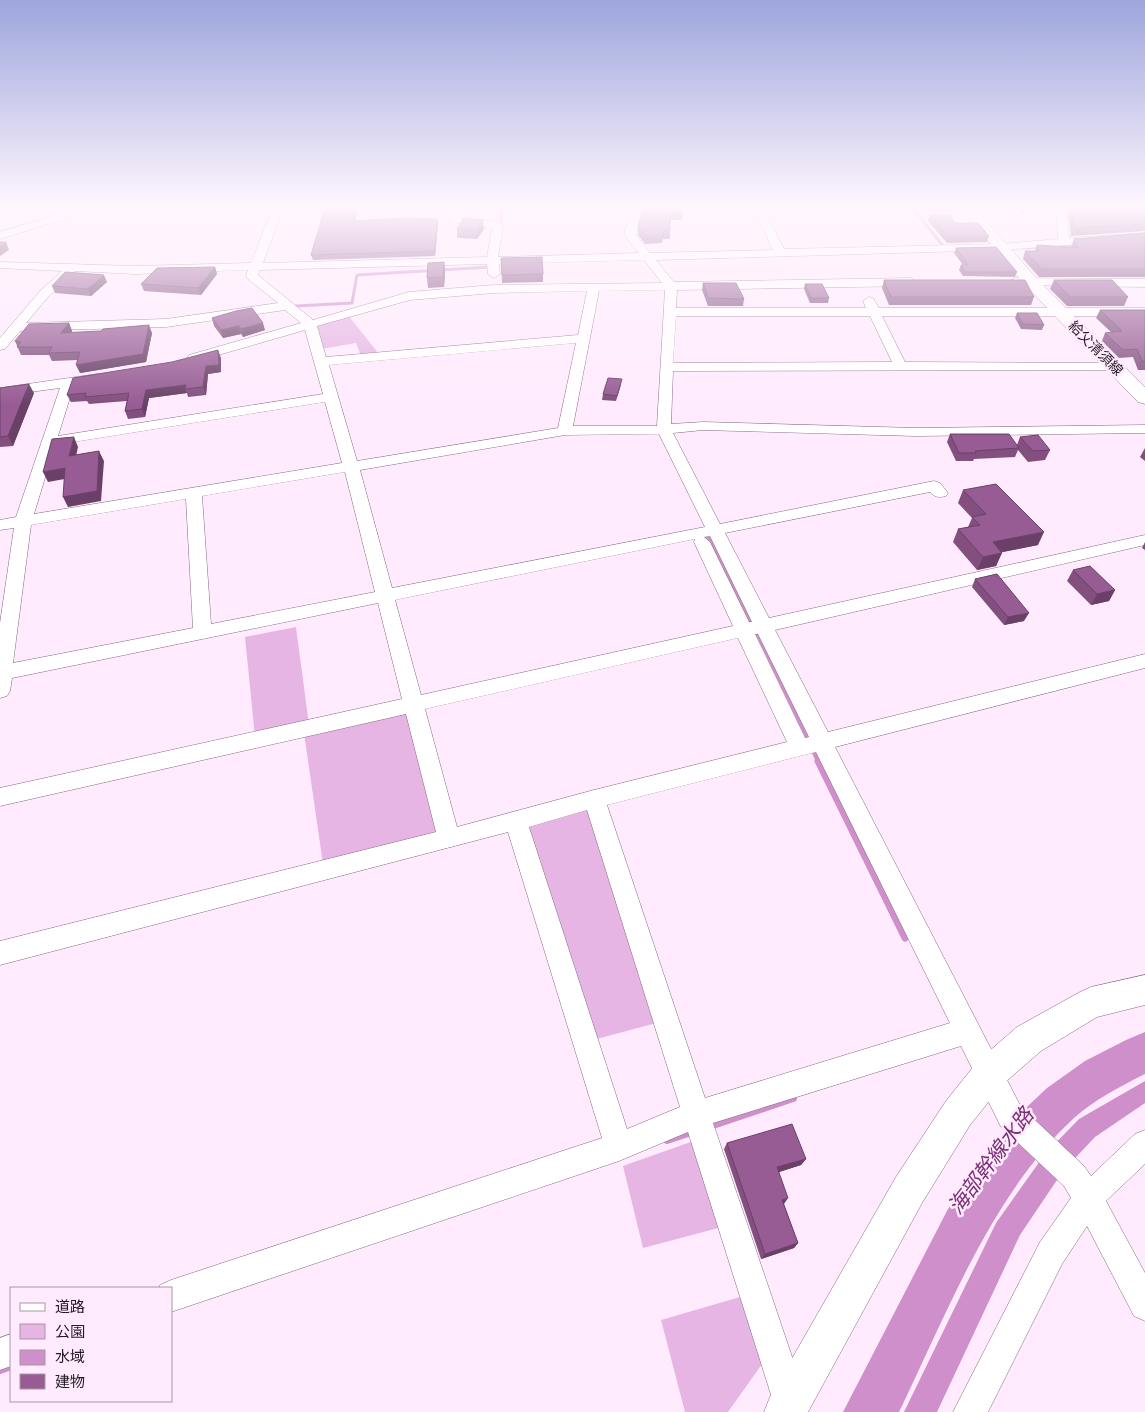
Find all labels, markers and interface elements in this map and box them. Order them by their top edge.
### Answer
street label: 給父清須線 [1065,317,1127,379]
water label: 海部幹線水路 [942,1101,1040,1219]
legend [10,1287,172,1402]
text: 道路 [55,1297,85,1316]
text: 公園 [55,1322,85,1341]
text: 水域 [55,1347,85,1366]
text: 建物 [55,1372,85,1391]

